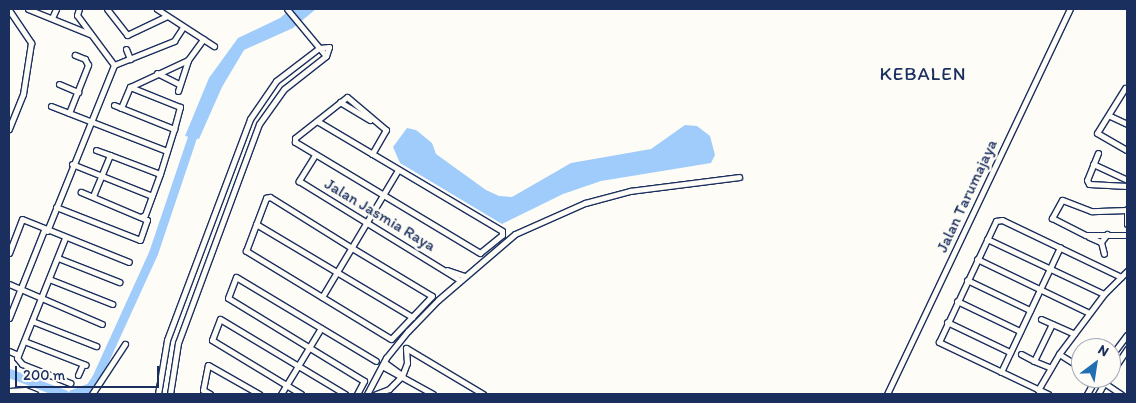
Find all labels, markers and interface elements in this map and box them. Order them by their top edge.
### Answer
district label: KEBALEN [879,63,967,85]
street label: Jalan Tarumajaya [933,138,1001,254]
street label: Jalan Jasmia Raya [321,174,439,256]
north arrow [1071,338,1121,388]
text: N [1095,341,1112,360]
scale bar [18,356,161,388]
text: 200 m [23,366,65,384]

